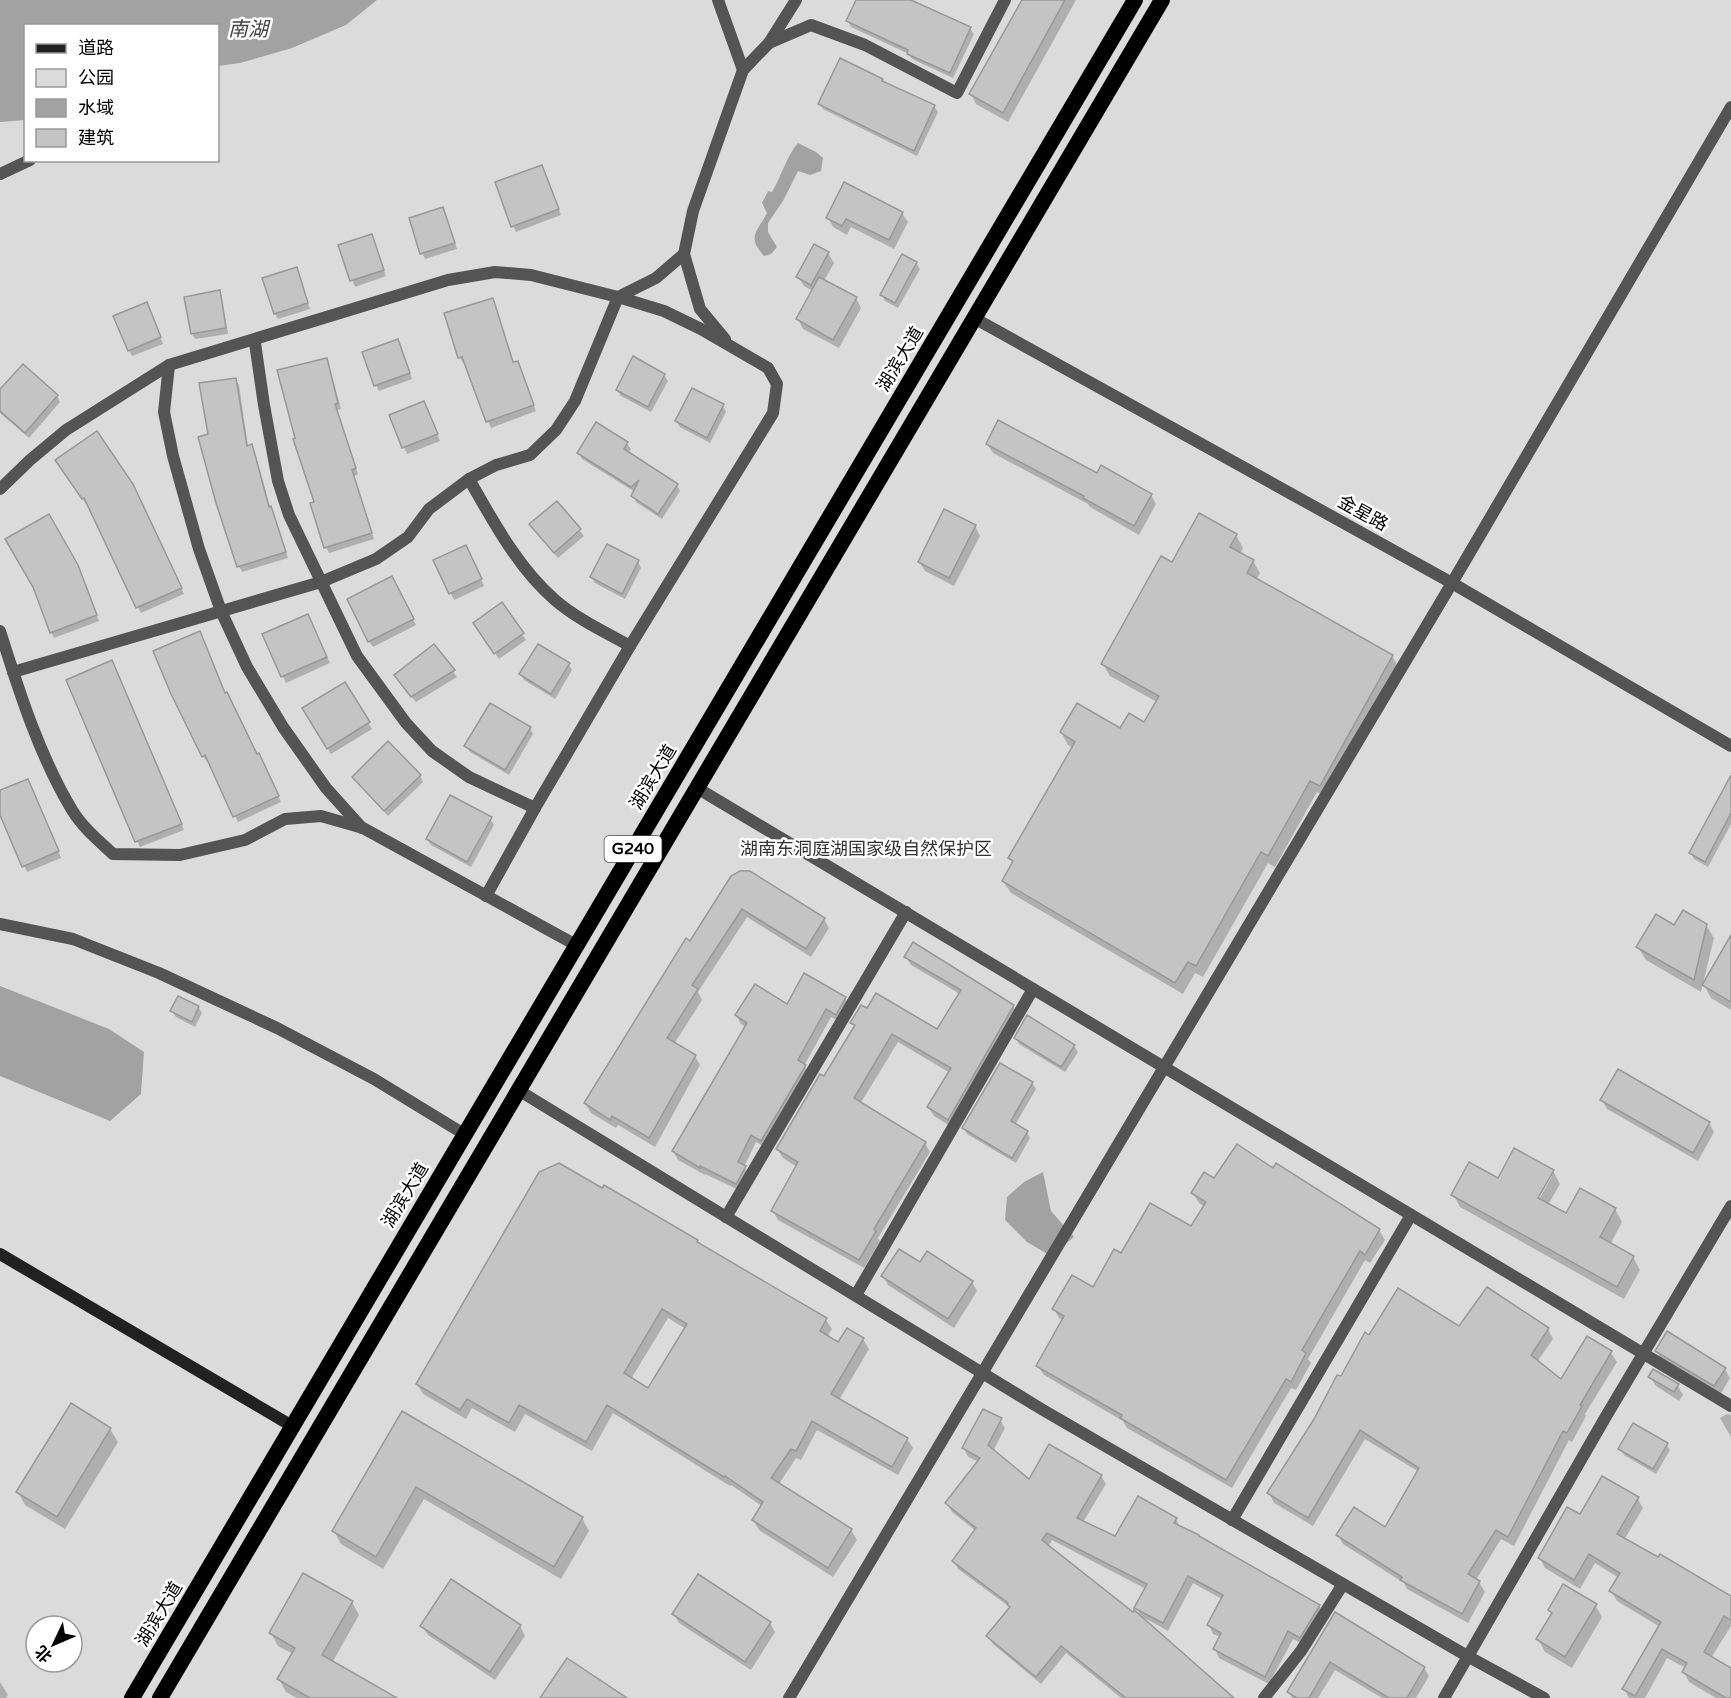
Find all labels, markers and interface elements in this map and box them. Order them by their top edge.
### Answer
water label: 南湖 [228,18,271,42]
legend [24,24,219,162]
text: 道路 [78,37,114,59]
text: 公园 [78,67,114,89]
text: 水域 [78,97,114,119]
text: 建筑 [78,127,114,149]
street label: 湖滨大道 [872,322,928,396]
street label: 金星路 [1334,490,1392,536]
street label: 湖滨大道 [625,740,681,814]
road number: G240 [604,836,662,862]
park label: 湖南东洞庭湖国家级自然保护区 [740,838,992,860]
street label: 湖滨大道 [377,1158,433,1232]
street label: 湖滨大道 [131,1577,187,1651]
north arrow [24,1614,84,1674]
text: 北 [31,1641,57,1666]

